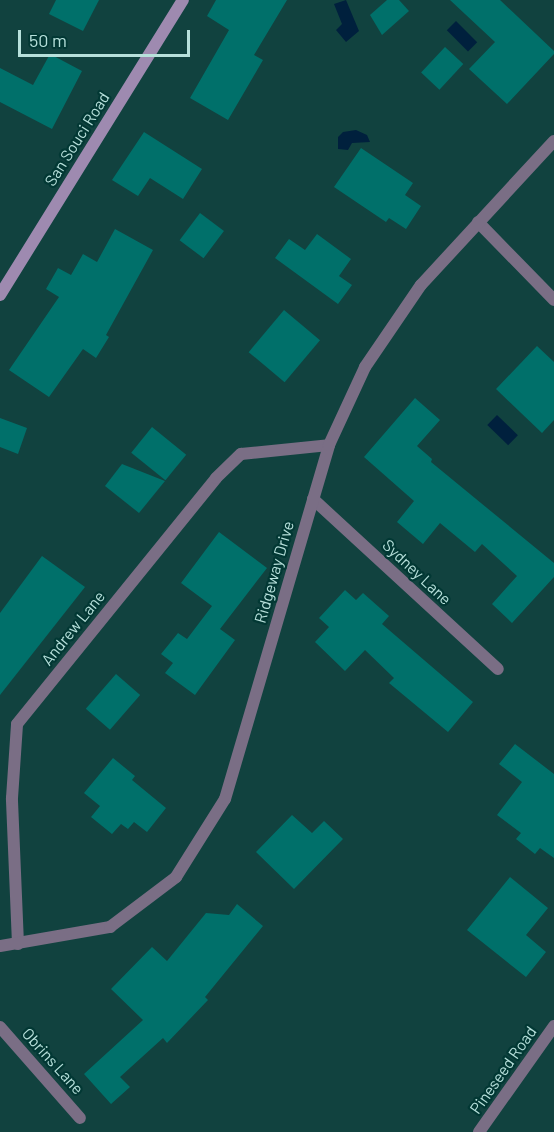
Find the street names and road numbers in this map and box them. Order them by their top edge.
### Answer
street label: San Souci Road [41,89,113,189]
street label: Ridgeway Drive [250,519,298,625]
street label: Sydney Lane [379,535,455,609]
street label: Andrew Lane [37,587,109,669]
street label: Pineseed Road [466,1023,540,1117]
street label: Obrins Lane [18,1024,88,1098]

